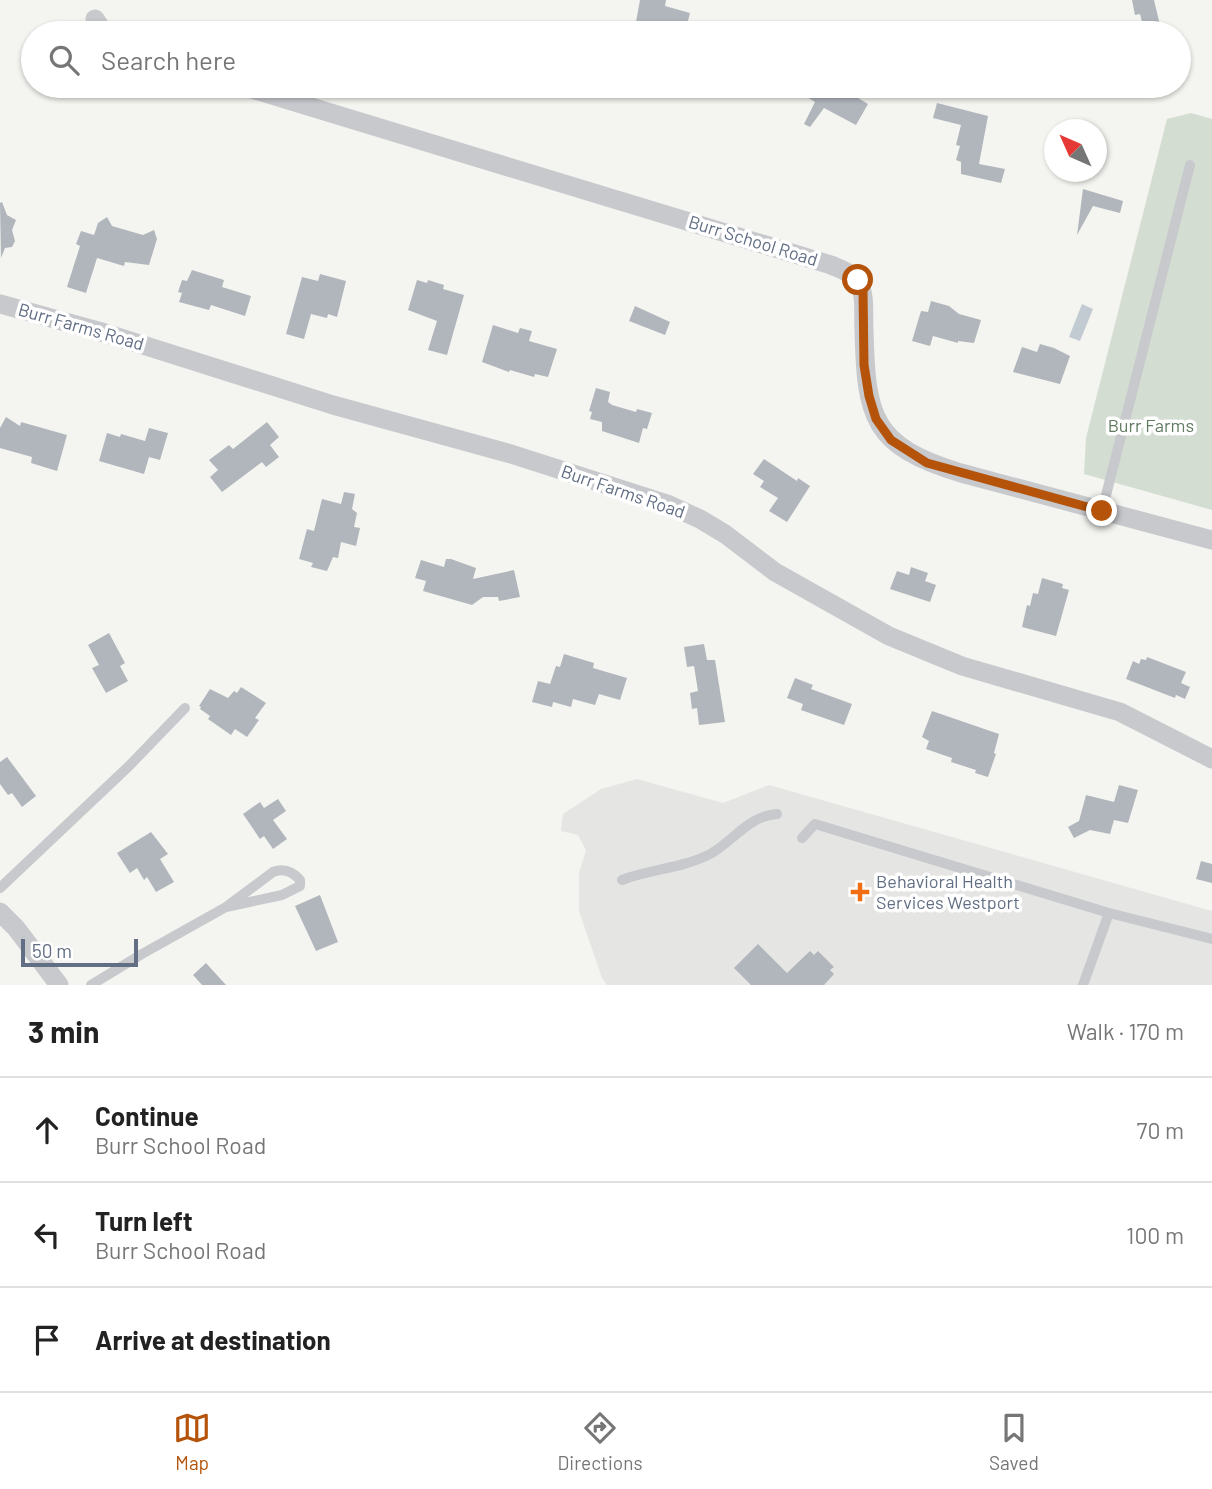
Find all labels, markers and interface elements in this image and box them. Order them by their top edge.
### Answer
search box [21,21,1191,98]
icon: search [45,41,83,79]
text: Search here [101,44,236,75]
north arrow [1044,119,1107,182]
street label: Burr School Road [686,210,821,270]
route start [842,264,873,295]
street label: Burr Farms Road [16,298,147,354]
park label: Burr Farms [1108,414,1194,436]
street label: Burr Farms Road [558,460,688,523]
route end [1086,495,1117,526]
place label: Behavioral Health Services Westport [876,870,1020,913]
marker: Behavioral Health Services Westport [850,882,870,902]
scale bar [21,936,138,968]
text: 50 m [32,939,72,962]
text: 3 min [28,1013,99,1049]
text: Walk · 170 m [1067,1017,1184,1045]
text: Continue [95,1100,199,1131]
icon: ahead [28,1111,66,1149]
text: 70 m [1137,1116,1184,1144]
text: Burr School Road [95,1131,266,1159]
text: Turn left [95,1205,193,1236]
icon: left [28,1216,66,1254]
text: 100 m [1126,1221,1184,1249]
text: Burr School Road [95,1236,266,1264]
icon: arrive [28,1321,66,1359]
text: Arrive at destination [95,1324,331,1355]
tab: Map [173,1409,211,1474]
tab: Directions [558,1409,643,1474]
tab: Saved [989,1409,1039,1474]

